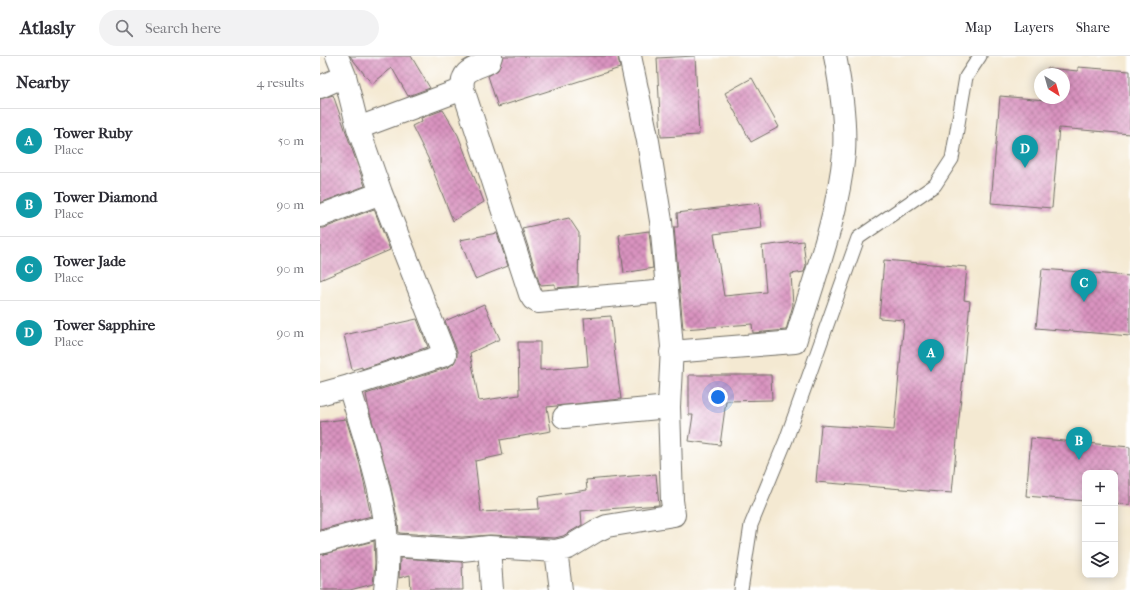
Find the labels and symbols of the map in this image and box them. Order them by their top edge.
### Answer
north arrow [1034,68,1070,104]
pin: D [1012,135,1038,168]
pin: C [1071,269,1097,302]
pin: A [918,339,944,372]
your location [708,387,728,407]
pin: B [1066,427,1092,460]

